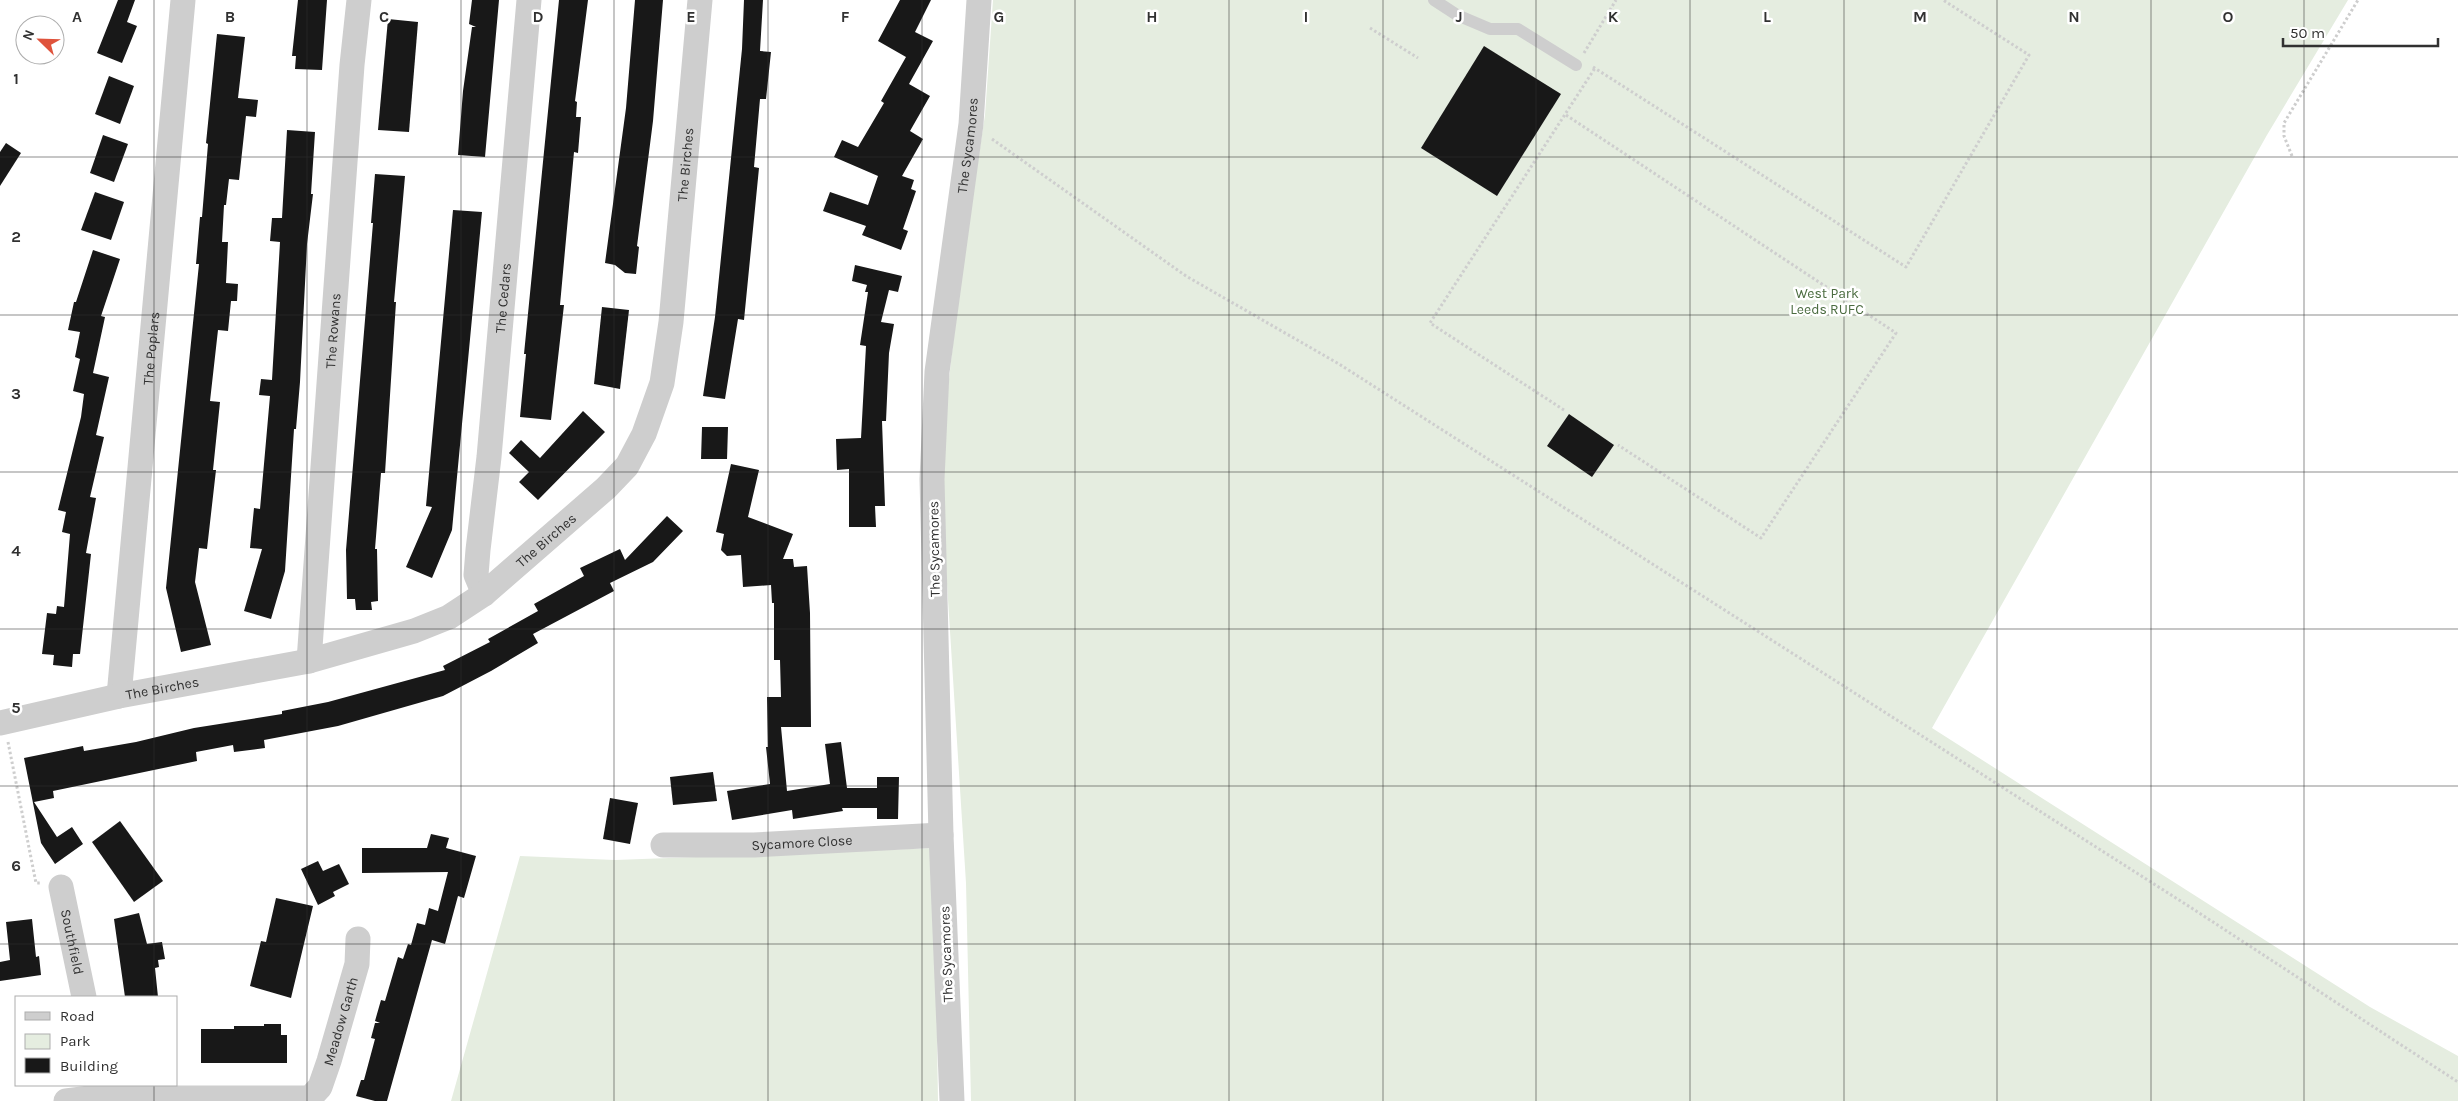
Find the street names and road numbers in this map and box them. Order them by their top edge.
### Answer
street label: The Sycamores [954,97,982,195]
street label: The Birches [674,127,697,202]
street label: The Cedars [492,262,515,334]
street label: The Rowans [322,292,345,369]
street label: The Poplars [140,311,163,386]
street label: The Sycamores [925,501,944,597]
street label: The Birches [513,510,580,571]
street label: The Birches [124,673,200,704]
street label: Sycamore Close [751,832,853,854]
street label: The Sycamores [936,906,957,1002]
street label: Southfield [57,908,87,976]
street label: Meadow Garth [320,975,362,1068]

